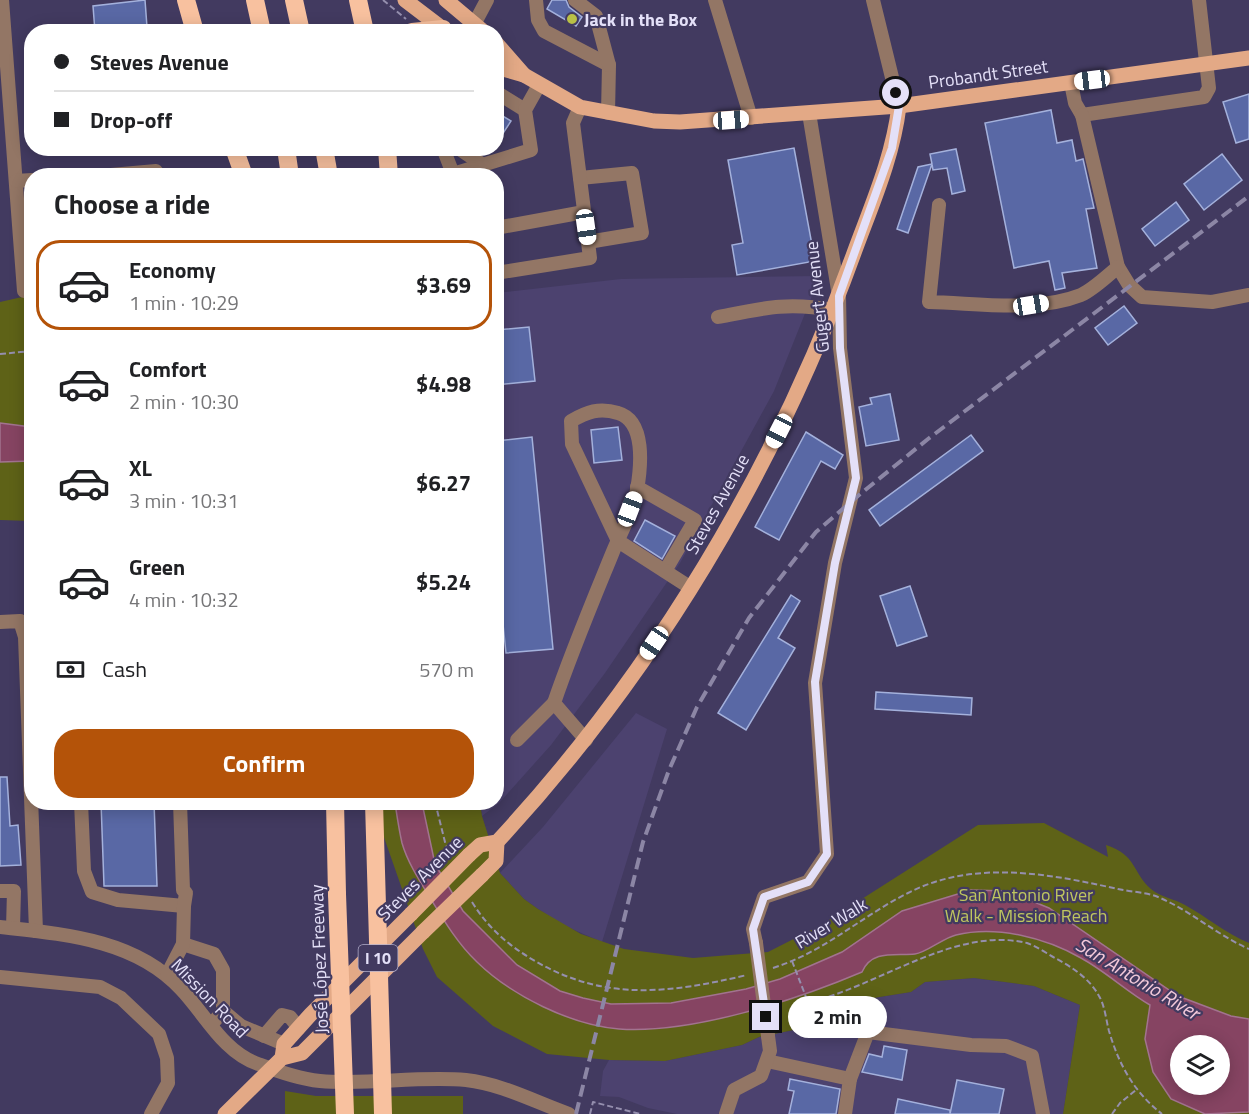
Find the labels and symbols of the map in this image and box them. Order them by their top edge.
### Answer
place label: Jack in the Box [584,6,697,33]
marker: Jack in the Box [565,12,579,26]
street label: Probandt Street [926,52,1050,96]
car [1073,69,1111,91]
route start [882,79,909,106]
car [712,110,750,130]
car [575,208,597,246]
street label: Gugert Avenue [798,240,836,354]
car [1012,293,1050,317]
car [763,411,795,451]
street label: Steves Avenue [678,449,756,559]
car [615,489,645,529]
car [636,623,672,663]
street label: Steves Avenue [371,829,469,927]
park label: San Antonio River Walk - Mission Reach [945,881,1107,929]
street label: José López Freeway [303,884,335,1034]
street label: River Walk [790,891,873,955]
water label: San Antonio River [1070,929,1208,1029]
road number: I 10 [358,945,398,971]
street label: Mission Road [165,952,255,1044]
callout: 2 min [787,996,886,1038]
route end [752,1003,779,1030]

